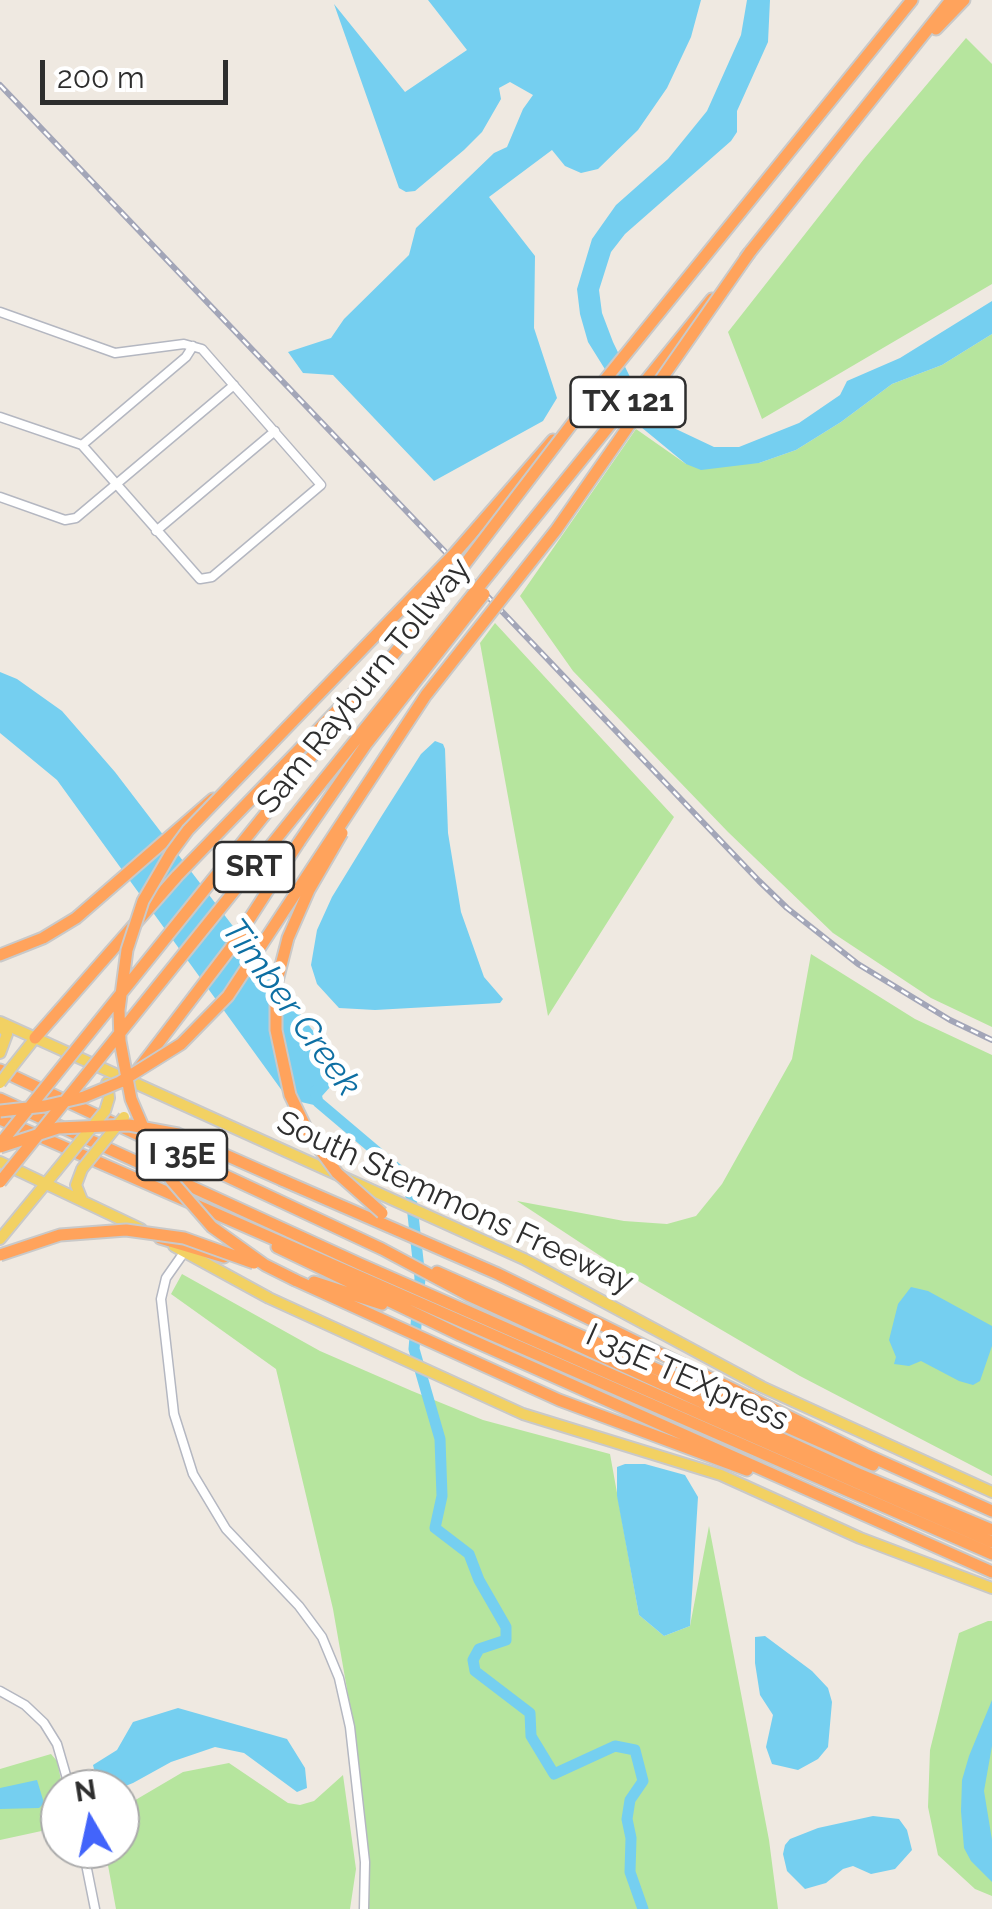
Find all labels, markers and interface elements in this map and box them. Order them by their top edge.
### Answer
scale bar [45,40,232,102]
text: 200 m [57,60,145,95]
road number: TX 121 [570,377,686,427]
street label: Sam Rayburn Tollway [249,550,479,822]
road number: SRT [214,842,294,892]
water label: Timber Creek [213,911,369,1105]
street label: South Stemmons Freeway [271,1103,639,1303]
road number: I 35E [137,1130,227,1180]
street label: I 35E TEXpress [580,1316,794,1440]
north arrow [40,1769,140,1869]
text: N [72,1773,99,1809]

